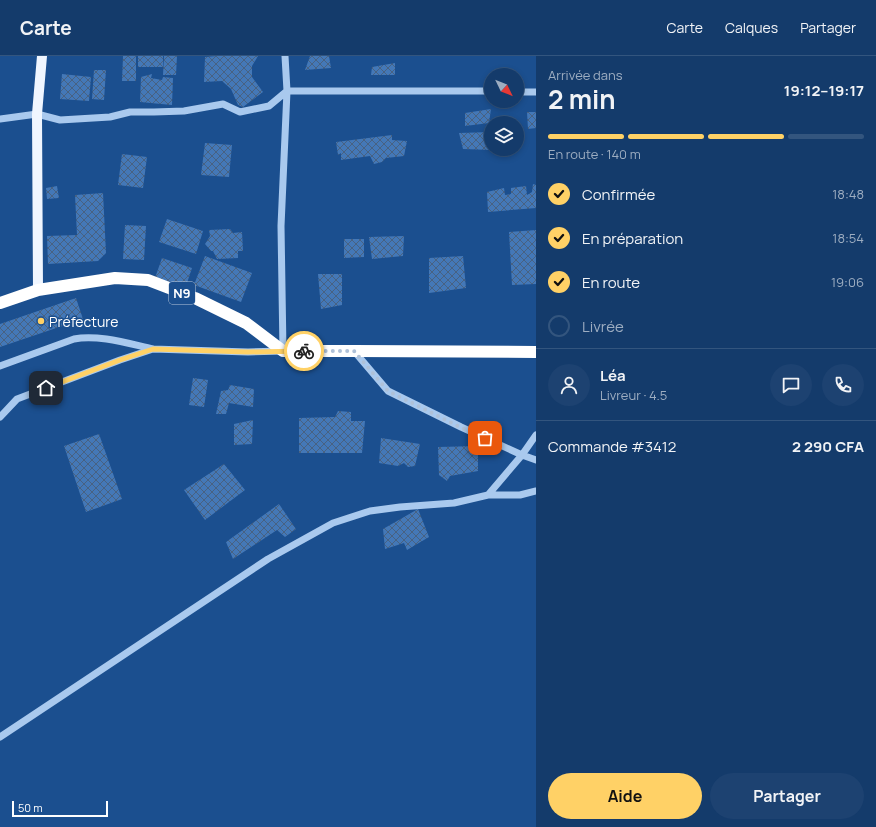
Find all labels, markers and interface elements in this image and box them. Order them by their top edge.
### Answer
text: Carte [20,15,72,41]
text: Carte [667,18,703,37]
text: Calques [725,18,778,37]
text: Partager [800,18,856,37]
text: Arrivée dans [548,66,623,84]
north arrow [484,68,524,108]
map controls [484,68,524,156]
text: 19:12–19:17 [784,80,864,101]
text: 2 min [548,81,616,117]
button: layers [484,116,524,156]
text: En route · 140 m [548,145,641,163]
icon: check [548,183,570,205]
text: Confirmée [582,184,655,205]
text: 18:48 [832,185,864,203]
icon: check [548,227,570,249]
text: En préparation [582,228,683,249]
text: 18:54 [832,229,864,247]
icon: check [548,271,570,293]
text: En route [582,272,640,293]
text: 19:06 [831,273,864,291]
road number: N9 [169,282,195,304]
place label: Préfecture [49,312,118,331]
marker: Préfecture [36,316,46,326]
text: Livrée [582,316,624,337]
courier [284,331,324,371]
icon: bike [293,340,315,362]
button: person [548,364,590,406]
button: chat [770,364,812,406]
button: phone [822,364,864,406]
text: Léa [600,365,626,386]
pin [29,371,63,405]
icon: home [35,377,57,399]
text: Livreur · 4.5 [600,386,667,404]
pin [468,421,502,455]
icon: bag [474,427,496,449]
text: Commande #3412 [548,436,676,457]
text: 2 290 CFA [792,436,864,457]
button: Aide [548,773,702,819]
button: Partager [710,773,864,819]
scale bar [12,799,108,818]
text: 50 m [18,800,43,815]

